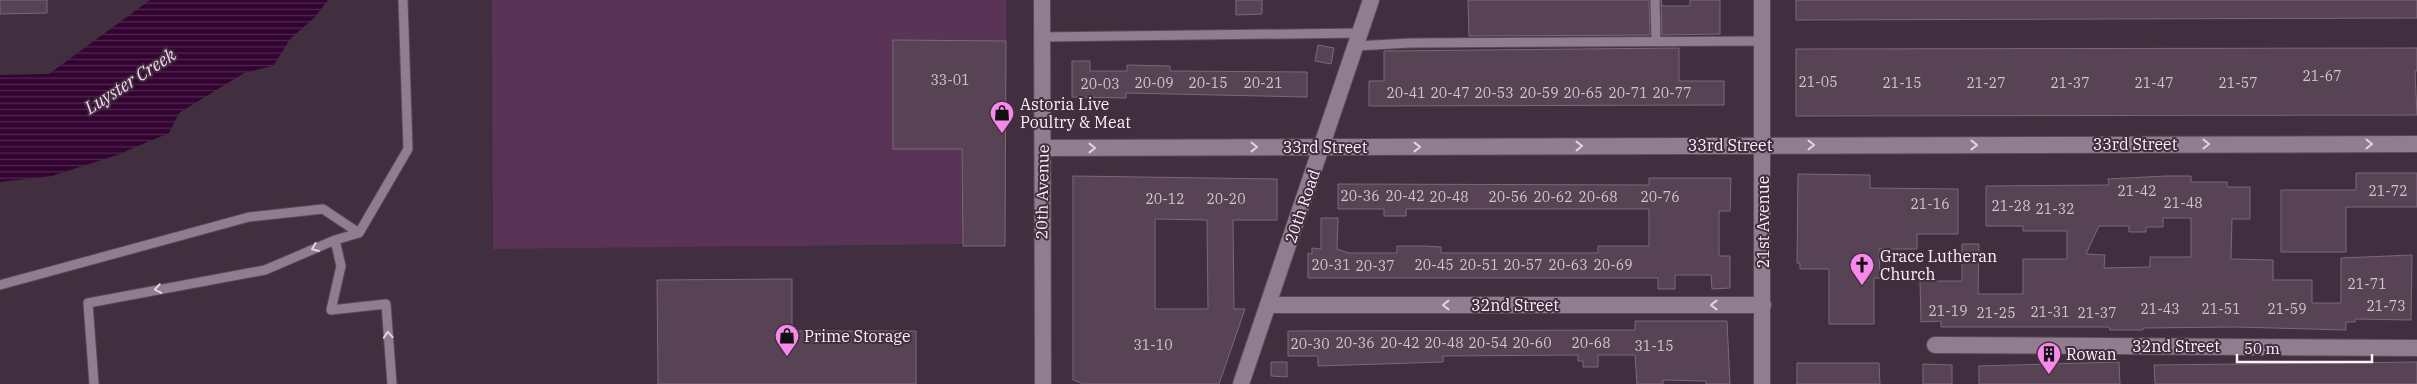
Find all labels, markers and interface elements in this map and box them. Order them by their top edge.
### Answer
water label: Luyster Creek [79,43,180,120]
house number: 21-67 [2302,67,2342,85]
house number: 33-01 [930,71,970,89]
house number: 21-05 [1798,73,1838,91]
house number: 20-09 [1134,74,1174,92]
house number: 20-15 [1188,74,1228,92]
house number: 20-21 [1243,74,1283,92]
house number: 21-15 [1882,74,1922,92]
house number: 21-27 [1966,74,2006,92]
house number: 21-37 [2050,74,2090,92]
house number: 21-47 [2134,74,2174,92]
house number: 21-57 [2218,74,2258,92]
house number: 20-03 [1080,75,1120,93]
house number: 20-41 [1386,84,1426,102]
house number: 20-47 [1430,84,1470,102]
house number: 20-53 [1474,84,1514,102]
house number: 20-59 [1519,84,1559,102]
house number: 20-65 [1563,84,1603,102]
house number: 20-71 [1608,84,1648,102]
house number: 20-77 [1652,84,1692,102]
place label: Astoria Live Poultry & Meat [1020,94,1131,132]
shop icon: Astoria Live Poultry & Meat [989,100,1015,134]
street label: 33rd Street [2093,134,2178,154]
street label: 33rd Street [1688,135,1773,155]
street label: 33rd Street [1283,137,1368,157]
one-way arrow [2203,139,2211,149]
one-way arrow [2366,139,2373,149]
one-way arrow [1808,140,1816,150]
one-way arrow [1970,140,1978,150]
one-way arrow [1576,141,1584,151]
one-way arrow [1251,142,1259,152]
one-way arrow [1414,142,1421,152]
one-way arrow [1088,143,1096,153]
street label: 20th Avenue [1031,144,1053,240]
street label: 20th Road [1280,166,1324,246]
street label: 21st Avenue [1753,176,1773,268]
house number: 21-42 [2117,182,2157,200]
house number: 21-72 [2368,182,2408,200]
house number: 20-36 [1340,187,1380,205]
house number: 20-42 [1385,187,1425,205]
house number: 20-48 [1429,188,1469,206]
house number: 20-56 [1488,188,1528,206]
house number: 20-62 [1533,188,1573,206]
house number: 20-68 [1578,188,1618,206]
house number: 20-76 [1640,188,1680,206]
house number: 20-12 [1145,190,1185,208]
house number: 20-20 [1206,190,1246,208]
house number: 21-48 [2163,194,2203,212]
house number: 21-16 [1910,195,1950,213]
house number: 21-28 [1991,197,2031,215]
house number: 21-32 [2035,200,2075,218]
one-way arrow [311,242,320,253]
place label: Grace Lutheran Church [1880,246,1997,284]
church icon: Grace Lutheran Church [1849,252,1875,286]
house number: 20-31 [1311,256,1351,274]
house number: 20-45 [1414,256,1454,274]
house number: 20-51 [1459,256,1499,274]
house number: 20-57 [1503,256,1543,274]
house number: 20-63 [1548,256,1588,274]
house number: 20-69 [1593,256,1633,274]
house number: 20-37 [1355,257,1395,275]
house number: 21-71 [2347,275,2387,293]
one-way arrow [154,284,163,294]
street label: 32nd Street [1471,295,1559,315]
house number: 21-73 [2366,297,2406,315]
one-way arrow [1442,300,1450,310]
one-way arrow [1710,300,1718,310]
house number: 21-43 [2140,300,2180,318]
house number: 21-51 [2201,300,2241,318]
house number: 21-59 [2267,300,2307,318]
house number: 21-19 [1928,302,1968,320]
house number: 21-31 [2030,303,2070,321]
house number: 21-25 [1976,304,2016,322]
house number: 21-37 [2077,304,2117,322]
shop icon: Prime Storage [774,323,800,357]
place label: Prime Storage [804,326,911,346]
one-way arrow [383,331,394,339]
scale bar [2237,332,2372,364]
house number: 20-36 [1335,334,1375,352]
house number: 20-42 [1380,334,1420,352]
house number: 20-48 [1424,334,1464,352]
house number: 20-54 [1468,334,1508,352]
house number: 20-60 [1512,334,1552,352]
house number: 20-68 [1571,334,1611,352]
house number: 20-30 [1290,335,1330,353]
house number: 31-10 [1133,336,1173,354]
street label: 32nd Street [2132,336,2220,356]
house number: 31-15 [1634,337,1674,355]
text: 50 m [2244,339,2280,358]
building icon: Rowan [2036,341,2062,375]
place label: Rowan [2066,344,2117,364]

